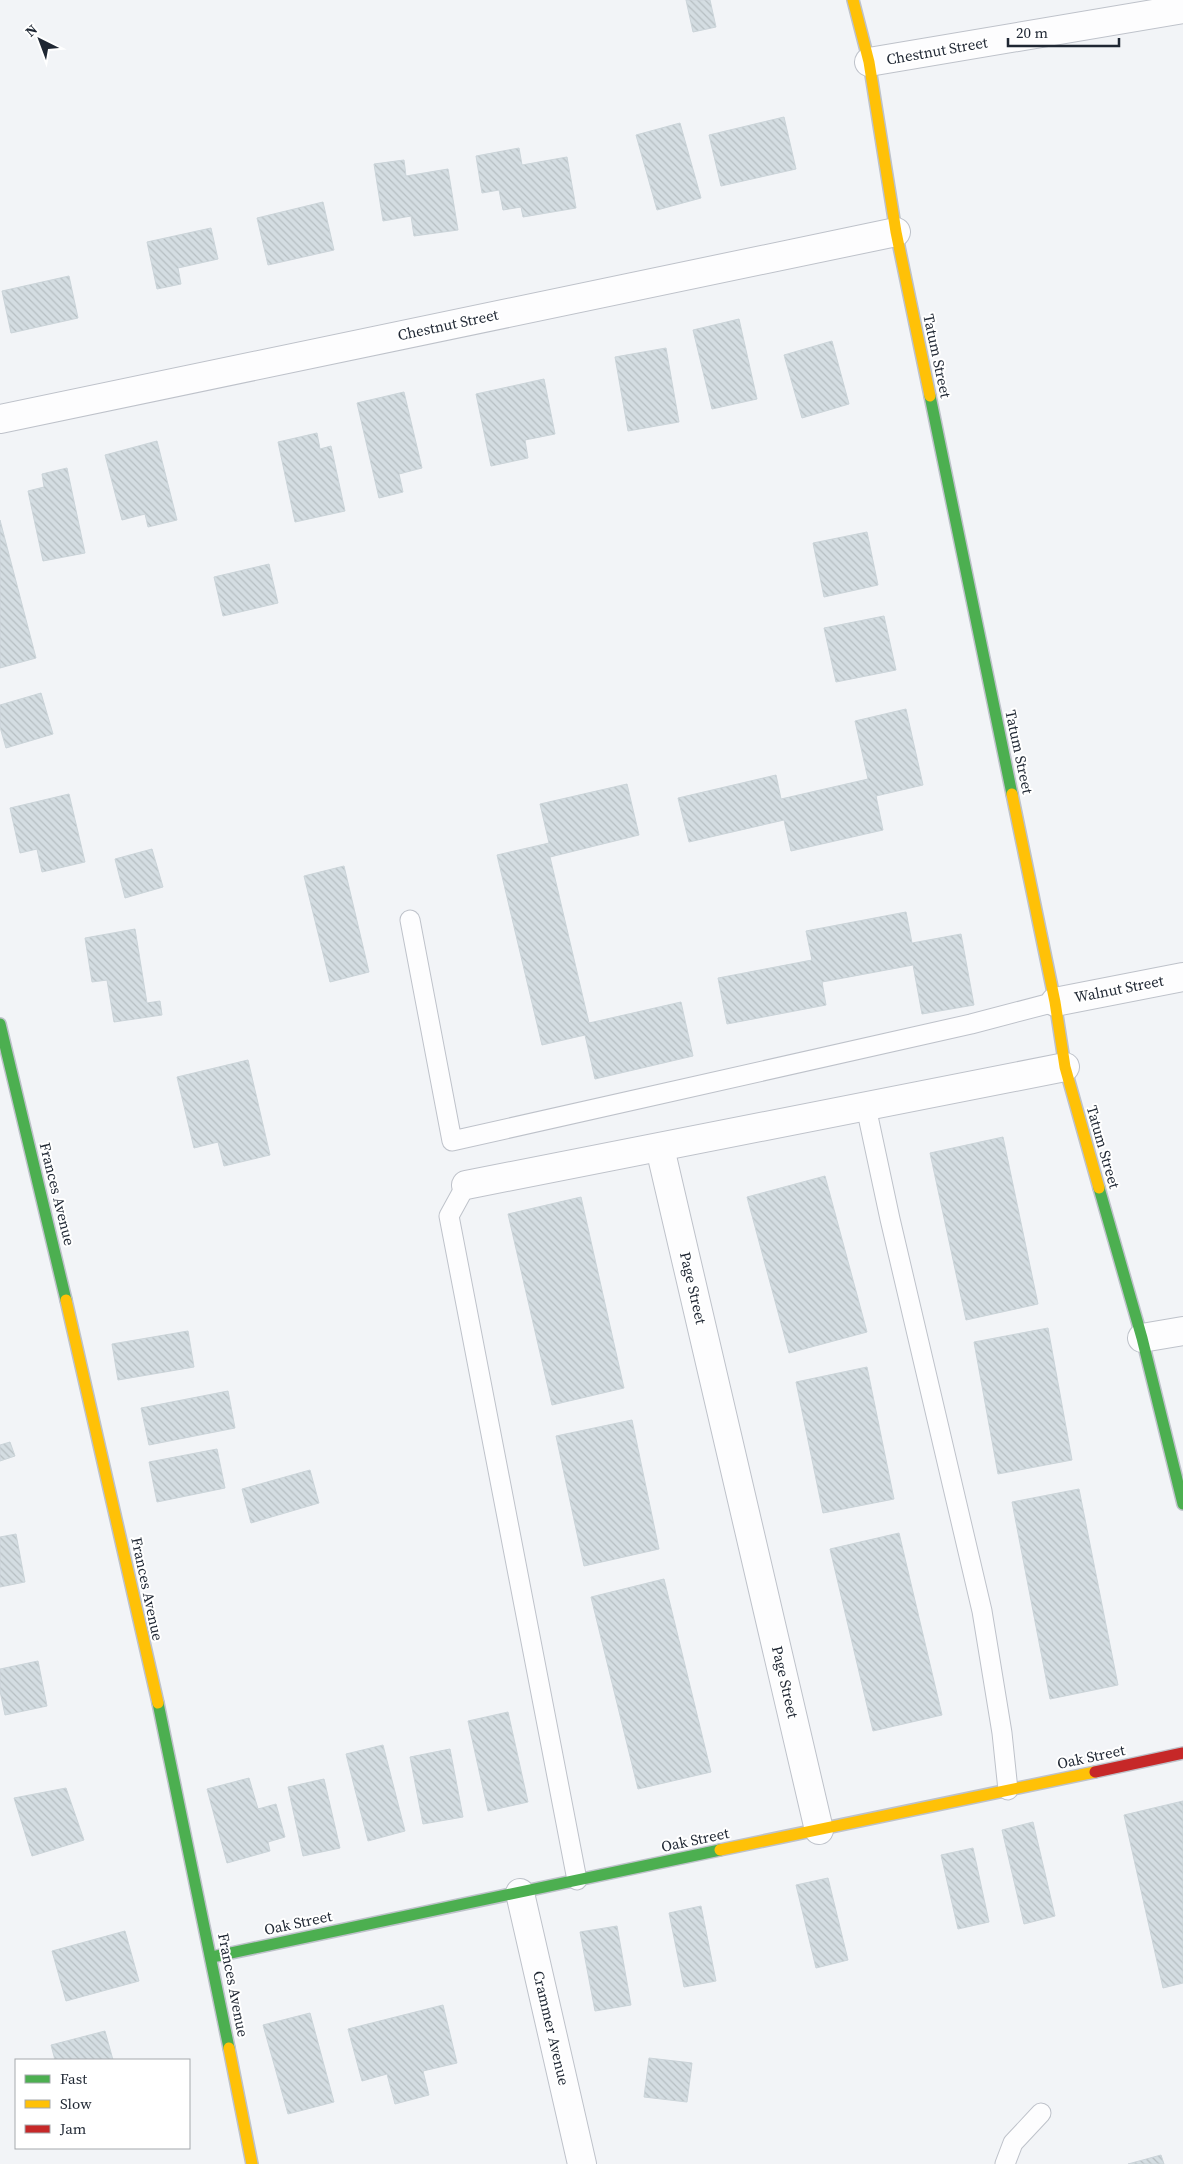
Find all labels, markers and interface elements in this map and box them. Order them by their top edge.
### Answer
north arrow [15,15,65,65]
scale bar [1008,15,1119,47]
text: N [21,19,42,41]
text: 20 m [1016,22,1048,43]
street label: Chestnut Street [885,31,989,70]
street label: Chestnut Street [396,304,500,345]
street label: Tatum Street [918,312,957,400]
street label: Tatum Street [1000,708,1039,796]
street label: Walnut Street [1073,970,1165,1007]
street label: Tatum Street [1082,1103,1125,1191]
street label: Frances Avenue [35,1140,81,1248]
street label: Page Street [675,1250,712,1326]
street label: Frances Avenue [126,1535,169,1643]
street label: Page Street [767,1644,804,1720]
street label: Oak Street [1055,1739,1127,1774]
street label: Oak Street [659,1822,731,1857]
street label: Oak Street [262,1905,334,1940]
street label: Frances Avenue [213,1931,254,2039]
street label: Crammer Avenue [528,1969,575,2088]
legend [15,2059,190,2149]
text: Fast [60,2068,87,2089]
text: Slow [60,2093,92,2114]
text: Jam [59,2118,87,2139]

